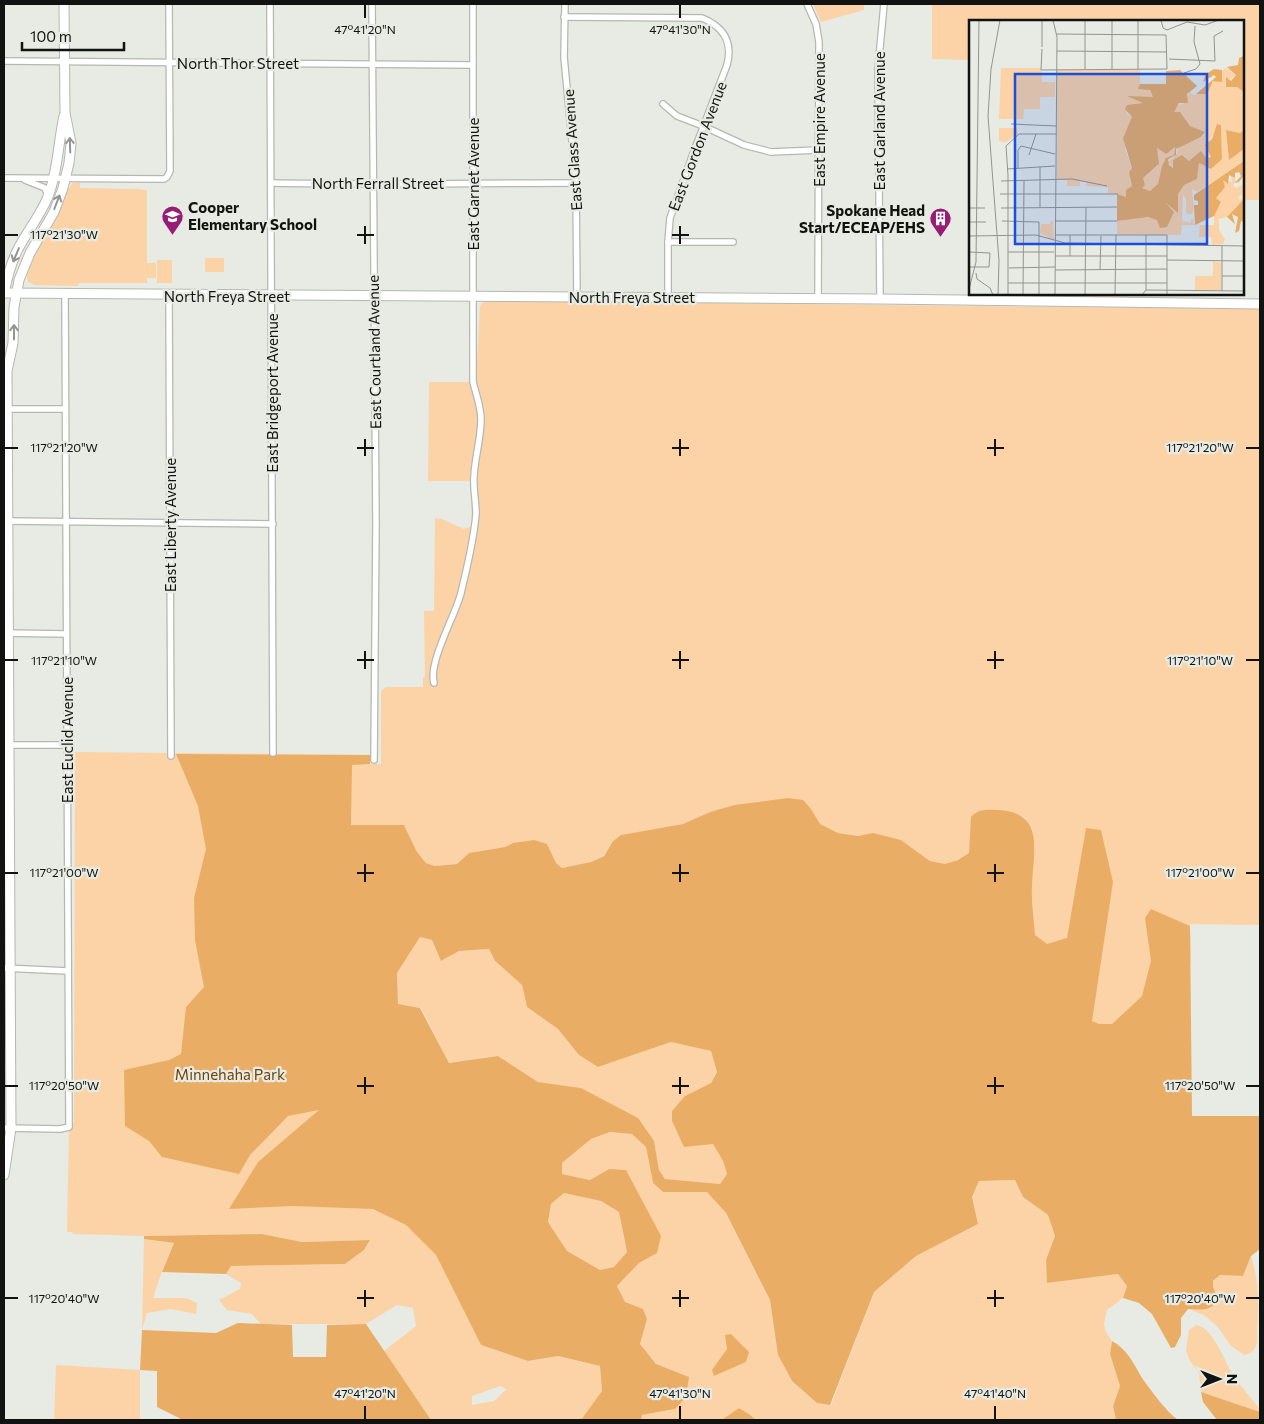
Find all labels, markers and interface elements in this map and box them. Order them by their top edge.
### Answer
scale bar [22,20,125,52]
inset map [969,20,1244,295]
text: 47°41'20"N [334,22,396,36]
text: 47°41'30"N [649,22,711,36]
text: 100 m [30,27,72,45]
street label: East Garland Avenue [870,51,888,191]
street label: East Empire Avenue [810,53,828,187]
street label: North Thor Street [177,54,299,72]
street label: East Gordon Avenue [664,79,730,213]
street label: East Glass Avenue [559,89,585,211]
street label: East Garnet Avenue [464,118,482,250]
one-way arrow [66,138,75,154]
street label: North Ferrall Street [312,174,444,192]
one-way arrow [53,195,63,210]
place label: Cooper Elementary School [188,198,317,233]
place label: Spokane Head Start/ECEAP/EHS [799,201,925,236]
school or university icon: Cooper Elementary School [160,204,184,235]
building icon: Spokane Head Start/ECEAP/EHS [929,207,953,238]
text: 117°21'30"W [30,227,98,241]
one-way arrow [10,247,20,262]
street label: East Courtland Avenue [364,275,384,429]
street label: North Freya Street [164,287,290,305]
street label: North Freya Street [569,288,695,306]
street label: East Bridgeport Avenue [263,313,281,473]
one-way arrow [9,325,18,341]
text: 117°21'20"W [30,440,98,454]
text: 117°21'20"W [1166,440,1234,454]
street label: East Liberty Avenue [161,458,179,592]
text: 117°21'10"W [31,653,97,667]
text: 117°21'10"W [1167,653,1233,667]
street label: East Euclid Avenue [58,677,76,803]
text: 117°21'00"W [30,865,98,879]
text: 117°21'00"W [1166,865,1234,879]
park label: Minnehaha Park [175,1065,285,1083]
text: 117°20'50"W [29,1078,99,1092]
text: 117°20'50"W [1165,1078,1235,1092]
text: 117°20'40"W [29,1291,99,1305]
text: 117°20'40"W [1165,1291,1235,1305]
north arrow [1194,1354,1244,1404]
text: N [1224,1374,1241,1384]
text: 47°41'20"N [334,1386,396,1400]
text: 47°41'30"N [649,1386,711,1400]
text: 47°41'40"N [964,1386,1026,1400]

